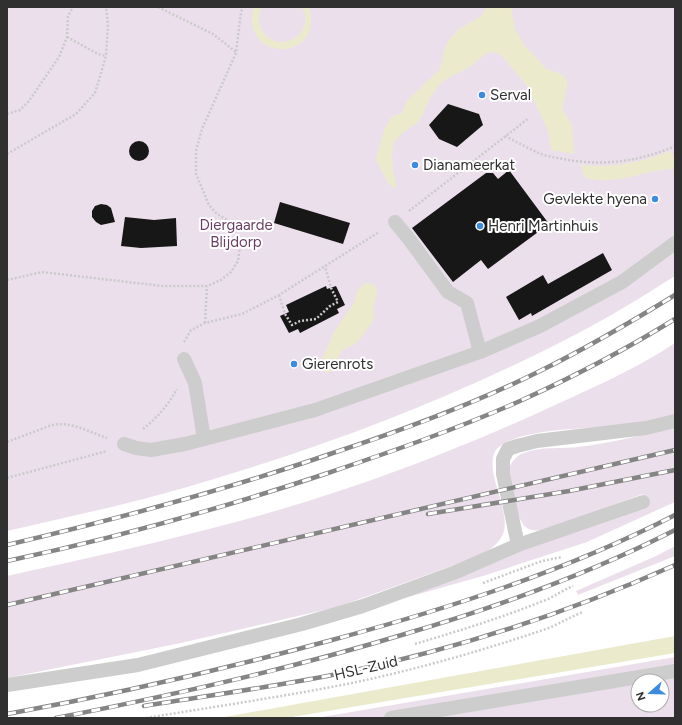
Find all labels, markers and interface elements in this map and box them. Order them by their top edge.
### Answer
place label: Serval [490,86,531,104]
marker: Serval [477,90,487,100]
place label: Dianameerkat [423,156,515,174]
marker: Dianameerkat [410,160,420,170]
place label: Gevlekte hyena [543,190,647,208]
marker: Gevlekte hyena [650,194,660,204]
park label: Diergaarde Blijdorp [199,216,273,251]
place label: Henri Martinhuis [488,217,598,235]
marker: Henri Martinhuis [475,221,485,231]
place label: Gierenrots [302,355,373,373]
marker: Gierenrots [289,359,299,369]
street label: HSL-Zuid [332,652,400,684]
north arrow [630,673,670,713]
text: N [634,690,649,702]

